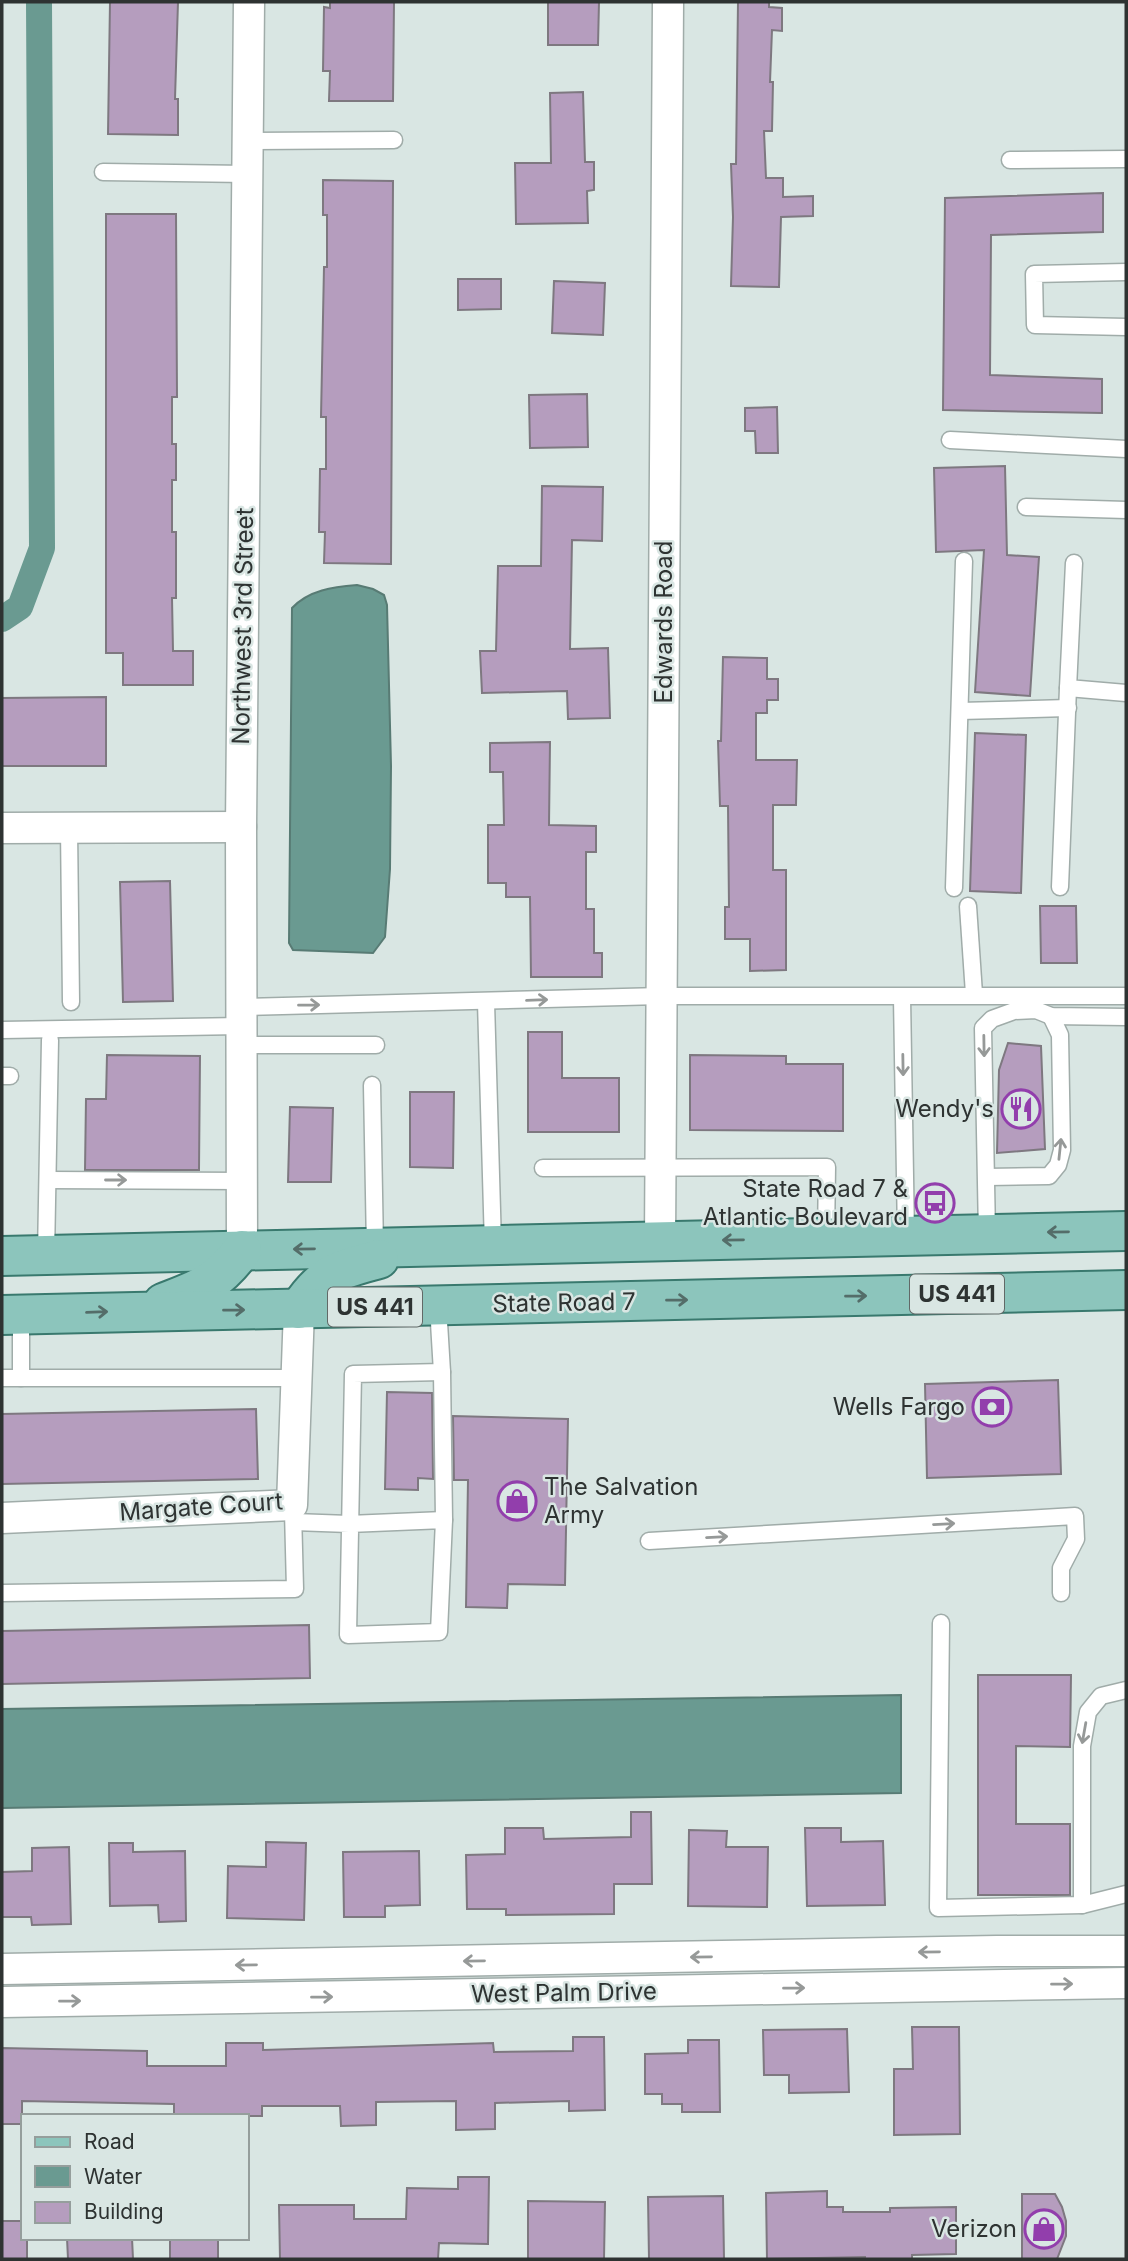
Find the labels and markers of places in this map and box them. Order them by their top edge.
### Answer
restaurant icon: Wendy's [1000,1088,1042,1130]
place label: Wendy's [895,1094,994,1123]
place label: State Road 7 & Atlantic Boulevard [703,1174,909,1231]
bus stop icon: State Road 7 & Atlantic Boulevard [914,1182,956,1224]
bank icon: Wells Fargo [971,1386,1013,1428]
place label: Wells Fargo [833,1392,965,1421]
place label: The Salvation Army [544,1472,698,1529]
shop icon: The Salvation Army [496,1480,538,1522]
shop icon: Verizon [1023,2208,1065,2250]
place label: Verizon [931,2214,1017,2243]

